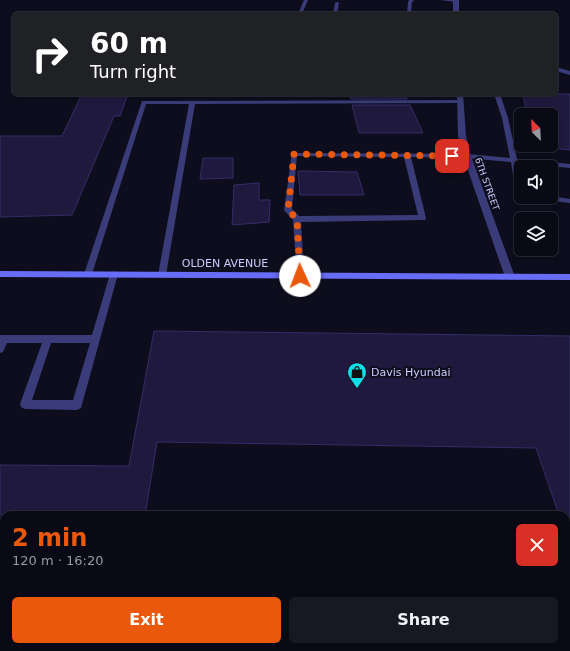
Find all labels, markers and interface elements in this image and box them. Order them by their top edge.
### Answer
text: 60 m [90,27,168,60]
icon: right [24,28,76,80]
text: Turn right [90,61,176,82]
north arrow [514,108,558,152]
map controls [514,108,558,256]
pin [435,139,469,173]
icon: arrive [441,145,463,167]
street label: 6TH STREET [473,156,501,212]
button: sound [514,160,558,204]
button: layers [514,212,558,256]
position arrow [279,255,321,297]
street label: OLDEN AVENUE [182,257,268,270]
shop icon: Davis Hyundai [346,361,368,389]
place label: Davis Hyundai [371,366,451,379]
text: 2 min [12,524,87,552]
button: close [516,524,558,566]
text: 120 m · 16:20 [12,553,103,568]
button: Exit [12,597,281,643]
button: Share [289,597,558,643]

